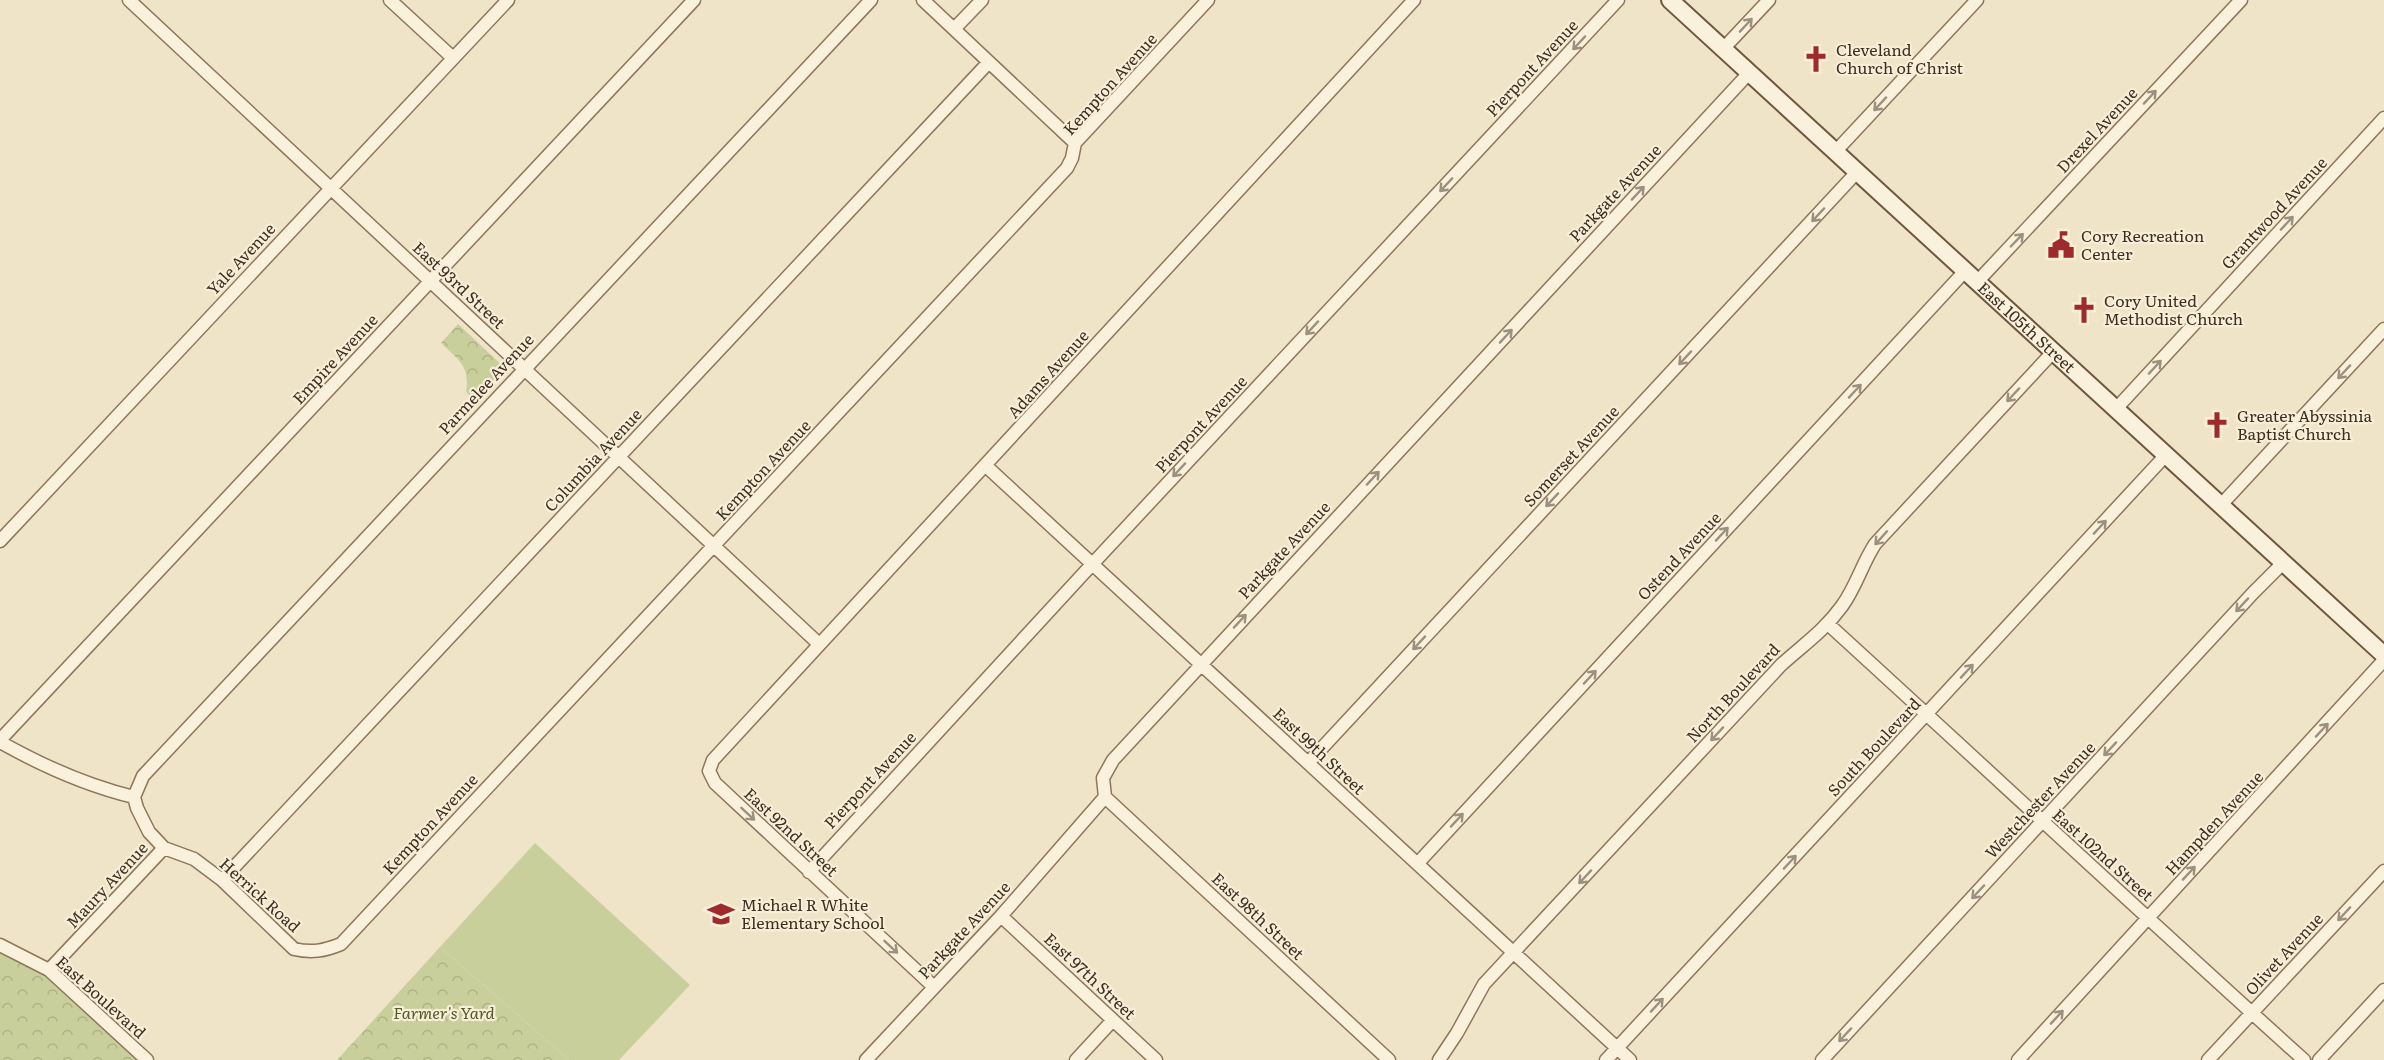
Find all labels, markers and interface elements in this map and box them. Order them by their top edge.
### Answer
street label: Pierpont Avenue [1480,13,1583,121]
one-way arrow [1739,17,1753,32]
street label: Kempton Avenue [1057,27,1162,140]
one-way arrow [1571,35,1586,50]
place label: Cleveland Church of Christ [1836,37,1964,79]
church icon: Cleveland Church of Christ [1801,44,1831,74]
street label: Drexel Avenue [2050,81,2142,178]
one-way arrow [2143,90,2158,105]
one-way arrow [1873,96,1887,111]
street label: Parkgate Avenue [1562,138,1666,247]
street label: Grantwood Avenue [2215,151,2332,274]
one-way arrow [1438,178,1453,193]
one-way arrow [1631,185,1646,200]
one-way arrow [1811,207,1825,222]
one-way arrow [2280,216,2294,231]
street label: Yale Avenue [200,217,280,300]
place label: Cory Recreation Center [2081,223,2205,265]
public building icon: Cory Recreation Center [2046,230,2076,260]
one-way arrow [2010,232,2024,247]
street label: East 93rd Street [408,235,512,334]
street label: East 105th Street [1973,275,2082,378]
place label: Cory United Methodist Church [2104,288,2244,330]
church icon: Cory United Methodist Church [2069,295,2099,325]
street label: Empire Avenue [286,308,383,409]
one-way arrow [1306,320,1320,335]
street label: Adams Avenue [1001,324,1094,423]
street label: Parmelee Avenue [432,327,538,439]
one-way arrow [1499,328,1513,343]
one-way arrow [1678,350,1692,365]
one-way arrow [2148,359,2162,374]
one-way arrow [2337,364,2351,379]
street label: Pierpont Avenue [1149,369,1252,477]
one-way arrow [1847,384,1861,399]
one-way arrow [2006,388,2021,403]
street label: Somerset Avenue [1517,399,1624,511]
street label: Columbia Avenue [538,402,647,516]
place label: Greater Abyssinia Baptist Church [2237,403,2373,445]
church icon: Greater Abyssinia Baptist Church [2202,410,2232,440]
street label: Kempton Avenue [709,413,816,525]
one-way arrow [1172,463,1187,478]
one-way arrow [1366,471,1380,486]
one-way arrow [1545,493,1559,508]
street label: Parkgate Avenue [1231,495,1335,604]
street label: Ostend Avenue [1631,506,1726,605]
one-way arrow [2092,520,2107,535]
one-way arrow [1715,527,1729,542]
one-way arrow [1874,530,1888,545]
one-way arrow [2235,598,2249,613]
one-way arrow [1233,614,1248,629]
one-way arrow [1412,635,1426,650]
street label: North Boulevard [1680,637,1785,747]
one-way arrow [1960,663,1974,678]
one-way arrow [1583,670,1597,685]
street label: South Boulevard [1821,692,1925,801]
street label: East 99th Street [1268,701,1371,800]
one-way arrow [2315,723,2329,738]
street label: Pierpont Avenue [818,725,921,833]
one-way arrow [1710,726,1725,741]
street label: Westchester Avenue [1978,735,2100,863]
one-way arrow [2103,741,2117,756]
street label: Hampden Avenue [2159,765,2268,880]
street label: Kempton Avenue [376,767,483,879]
street label: East 92nd Street [739,781,844,882]
street label: East 102nd Street [2048,802,2160,906]
one-way arrow [740,807,755,821]
one-way arrow [1450,813,1464,828]
street label: Maury Avenue [60,836,153,933]
street label: Herrick Road [215,851,307,937]
one-way arrow [1783,855,1797,870]
street label: East 98th Street [1207,866,1311,965]
one-way arrow [2182,866,2197,881]
one-way arrow [1578,869,1592,884]
street label: Parkgate Avenue [911,875,1015,984]
one-way arrow [1971,884,1985,899]
place label: Michael R White Elementary School [741,892,885,934]
school or university icon: Michael R White Elementary School [706,899,736,929]
one-way arrow [2337,906,2351,921]
street label: Olivet Avenue [2239,907,2328,1000]
street label: East 97th Street [1039,926,1142,1025]
one-way arrow [883,940,898,954]
street label: East Boulevard [51,949,152,1043]
one-way arrow [1650,998,1664,1013]
park label: Farmer's Yard [393,1000,496,1024]
one-way arrow [2050,1010,2064,1025]
one-way arrow [1838,1027,1852,1042]

